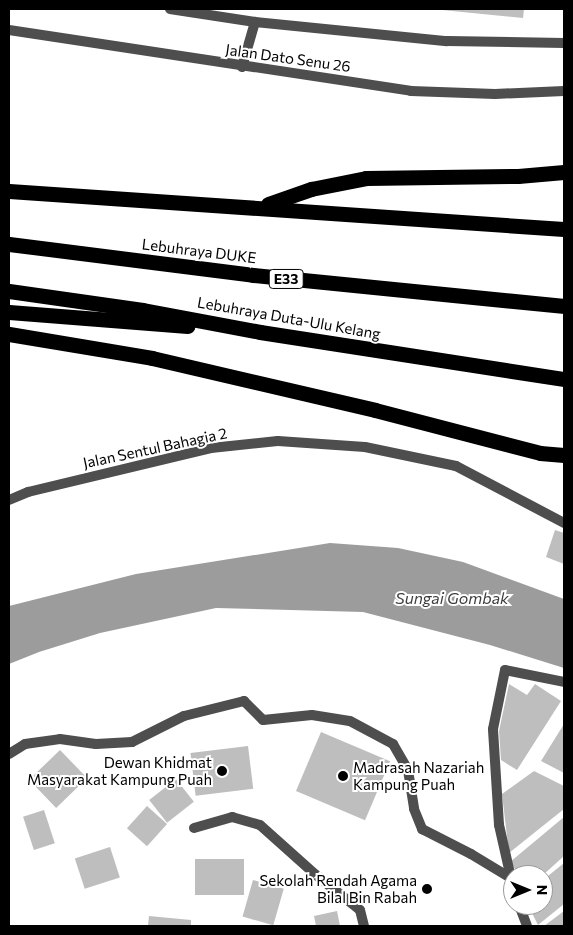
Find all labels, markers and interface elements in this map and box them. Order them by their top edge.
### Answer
street label: Jalan Dato Senu 26 [224,40,352,76]
street label: Lebuhraya DUKE [141,235,257,267]
road number: E33 [268,268,304,290]
street label: Lebuhraya Duta-Ulu Kelang [196,293,382,343]
street label: Jalan Sentul Bahagia 2 [81,424,229,472]
water label: Sungai Gombak [395,588,509,608]
place label: Dewan Khidmat Masyarakat Kampung Puah [27,753,212,788]
place label: Madrasah Nazariah Kampung Puah [353,758,484,793]
marker: Dewan Khidmat Masyarakat Kampung Puah [216,765,228,777]
marker: Madrasah Nazariah Kampung Puah [337,770,349,782]
north arrow [503,865,553,915]
place label: Sekolah Rendah Agama Bilal Bin Rabah [260,871,417,906]
marker: Sekolah Rendah Agama Bilal Bin Rabah [421,883,433,895]
text: N [534,885,551,895]

